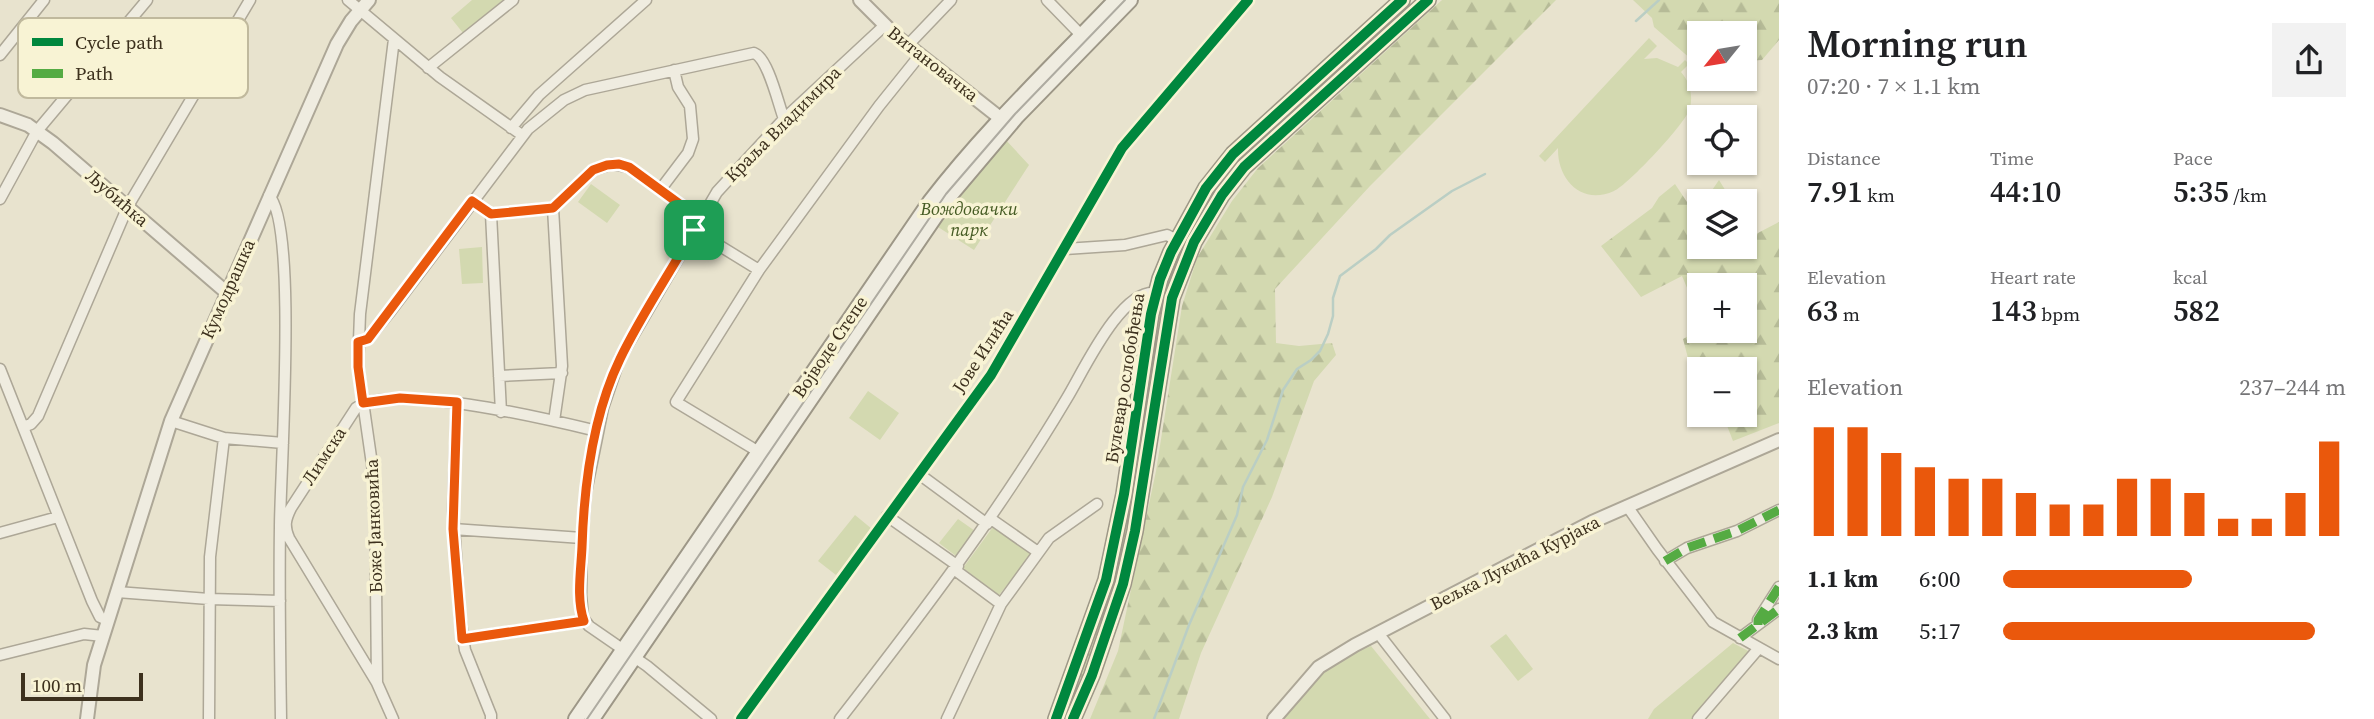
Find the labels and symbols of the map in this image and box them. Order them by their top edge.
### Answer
legend [18,18,248,98]
street label: Витановачка [883,20,985,108]
north arrow [1687,21,1757,91]
text: Cycle path [75,29,164,55]
text: Path [75,60,113,86]
street label: Краља Владимира [719,60,847,187]
street label: Љубићка [80,163,155,233]
park label: Вождовачки парк [919,196,1019,242]
pin [664,200,724,260]
street label: Кумодрашка [194,234,261,343]
street label: Булевар ослобођења [1099,290,1150,465]
street label: Војводе Степе [786,291,873,403]
street label: Јове Илића [946,303,1019,398]
street label: Лимска [295,421,352,490]
street label: Боже Јанковића [359,458,388,594]
street label: Вељка Лукића Курјака [1426,509,1605,616]
scale bar [21,670,144,702]

